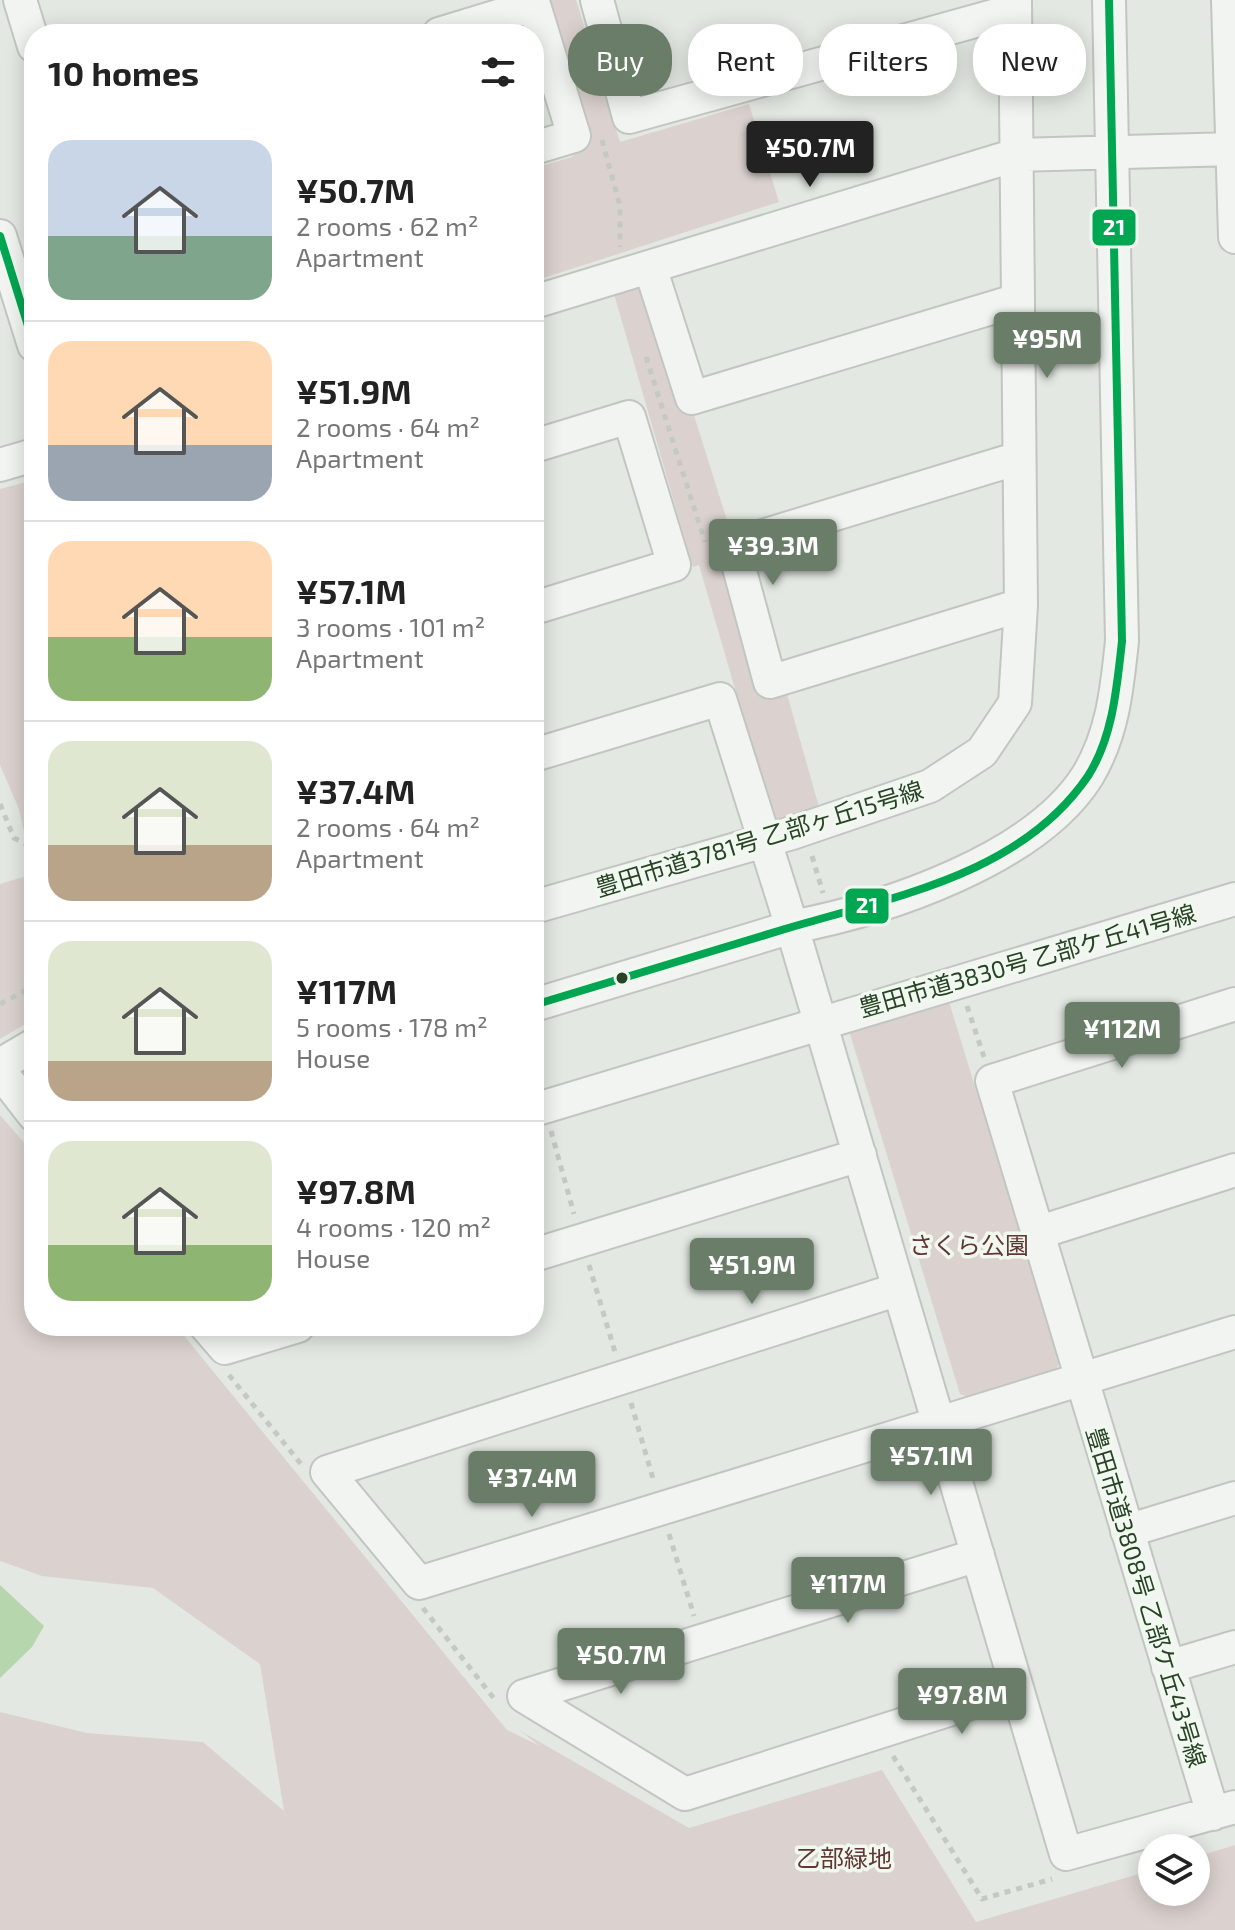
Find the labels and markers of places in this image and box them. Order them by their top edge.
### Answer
pin: ¥50.7M [745,121,875,189]
pin: ¥95M [1000,312,1094,380]
pin: ¥39.3M [708,519,838,587]
unlabelled marker [614,970,630,986]
pin: ¥112M [1066,1002,1178,1070]
pin: ¥51.9M [687,1238,817,1306]
pin: ¥57.1M [866,1429,996,1497]
pin: ¥37.4M [467,1451,597,1519]
pin: ¥117M [792,1557,904,1625]
pin: ¥50.7M [556,1628,686,1696]
pin: ¥97.8M [897,1668,1027,1736]

